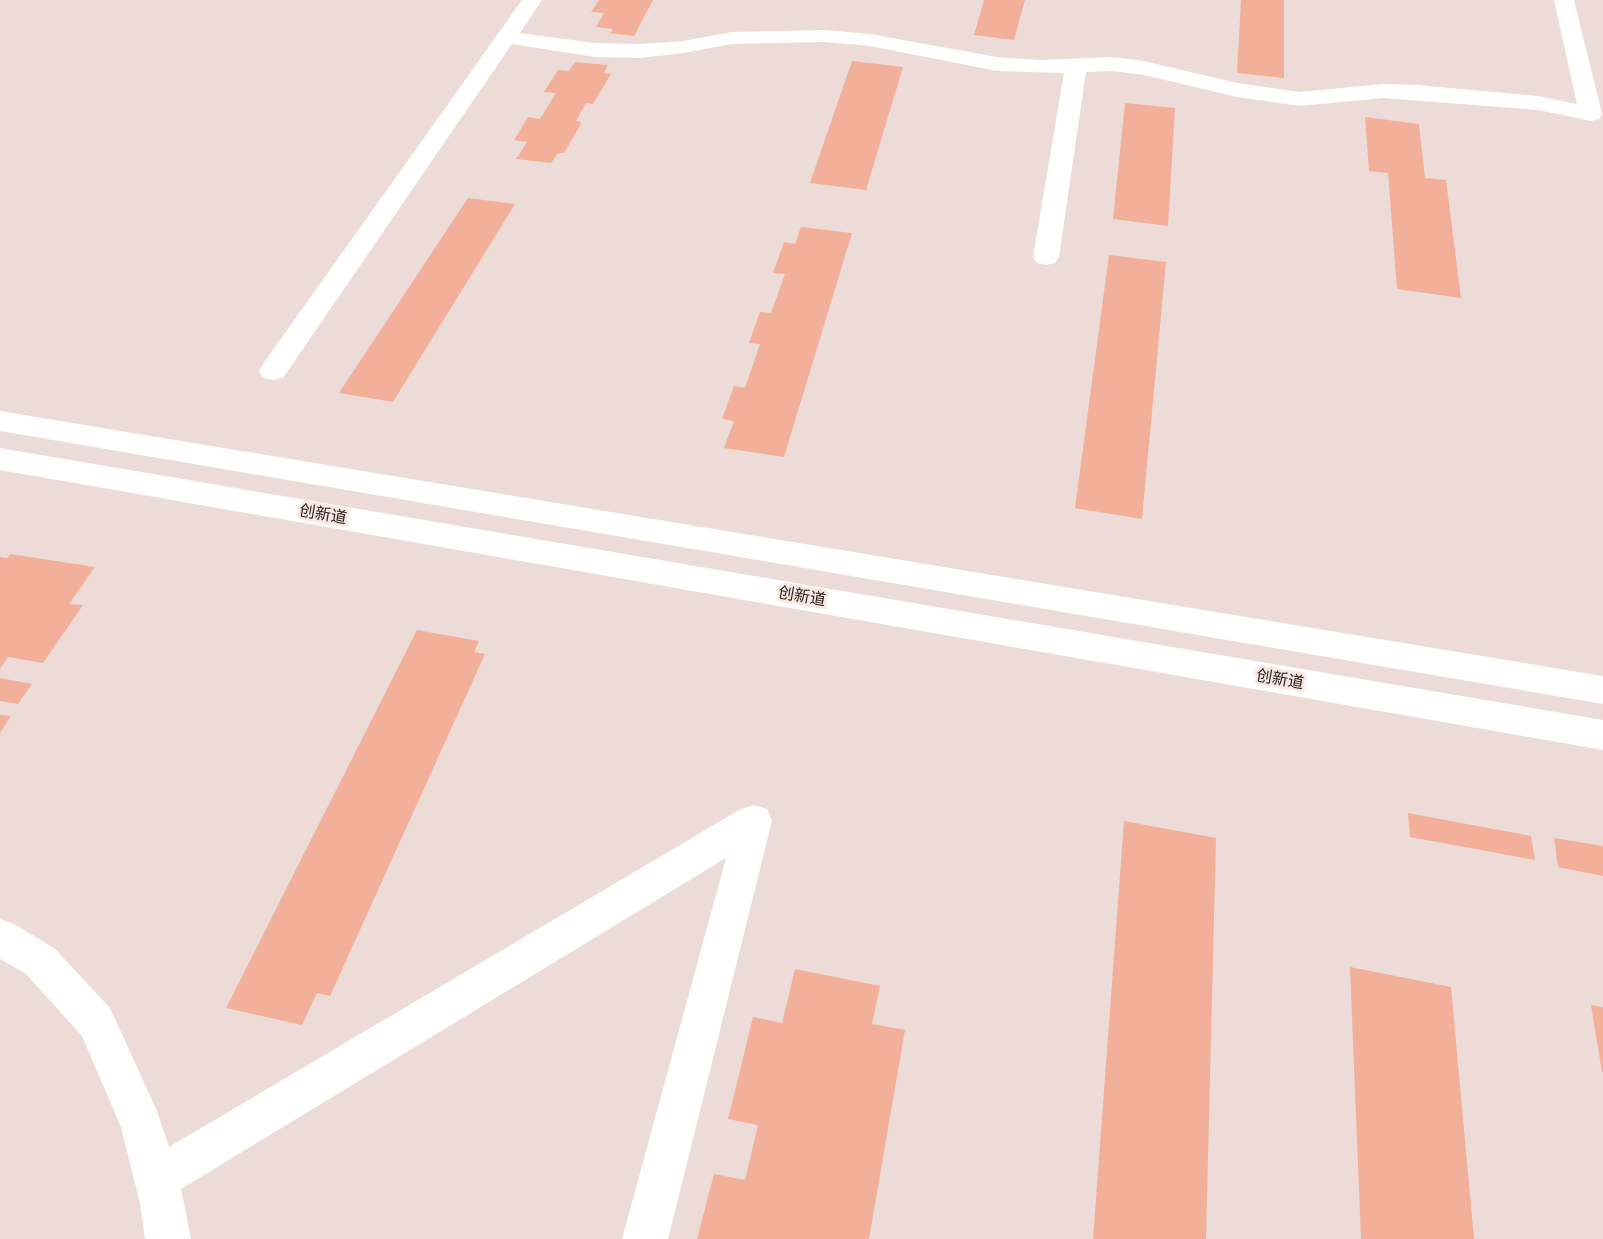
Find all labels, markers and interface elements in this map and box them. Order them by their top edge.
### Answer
street label: 创新道 [298,501,348,529]
street label: 创新道 [777,583,827,611]
street label: 创新道 [1255,666,1305,694]

